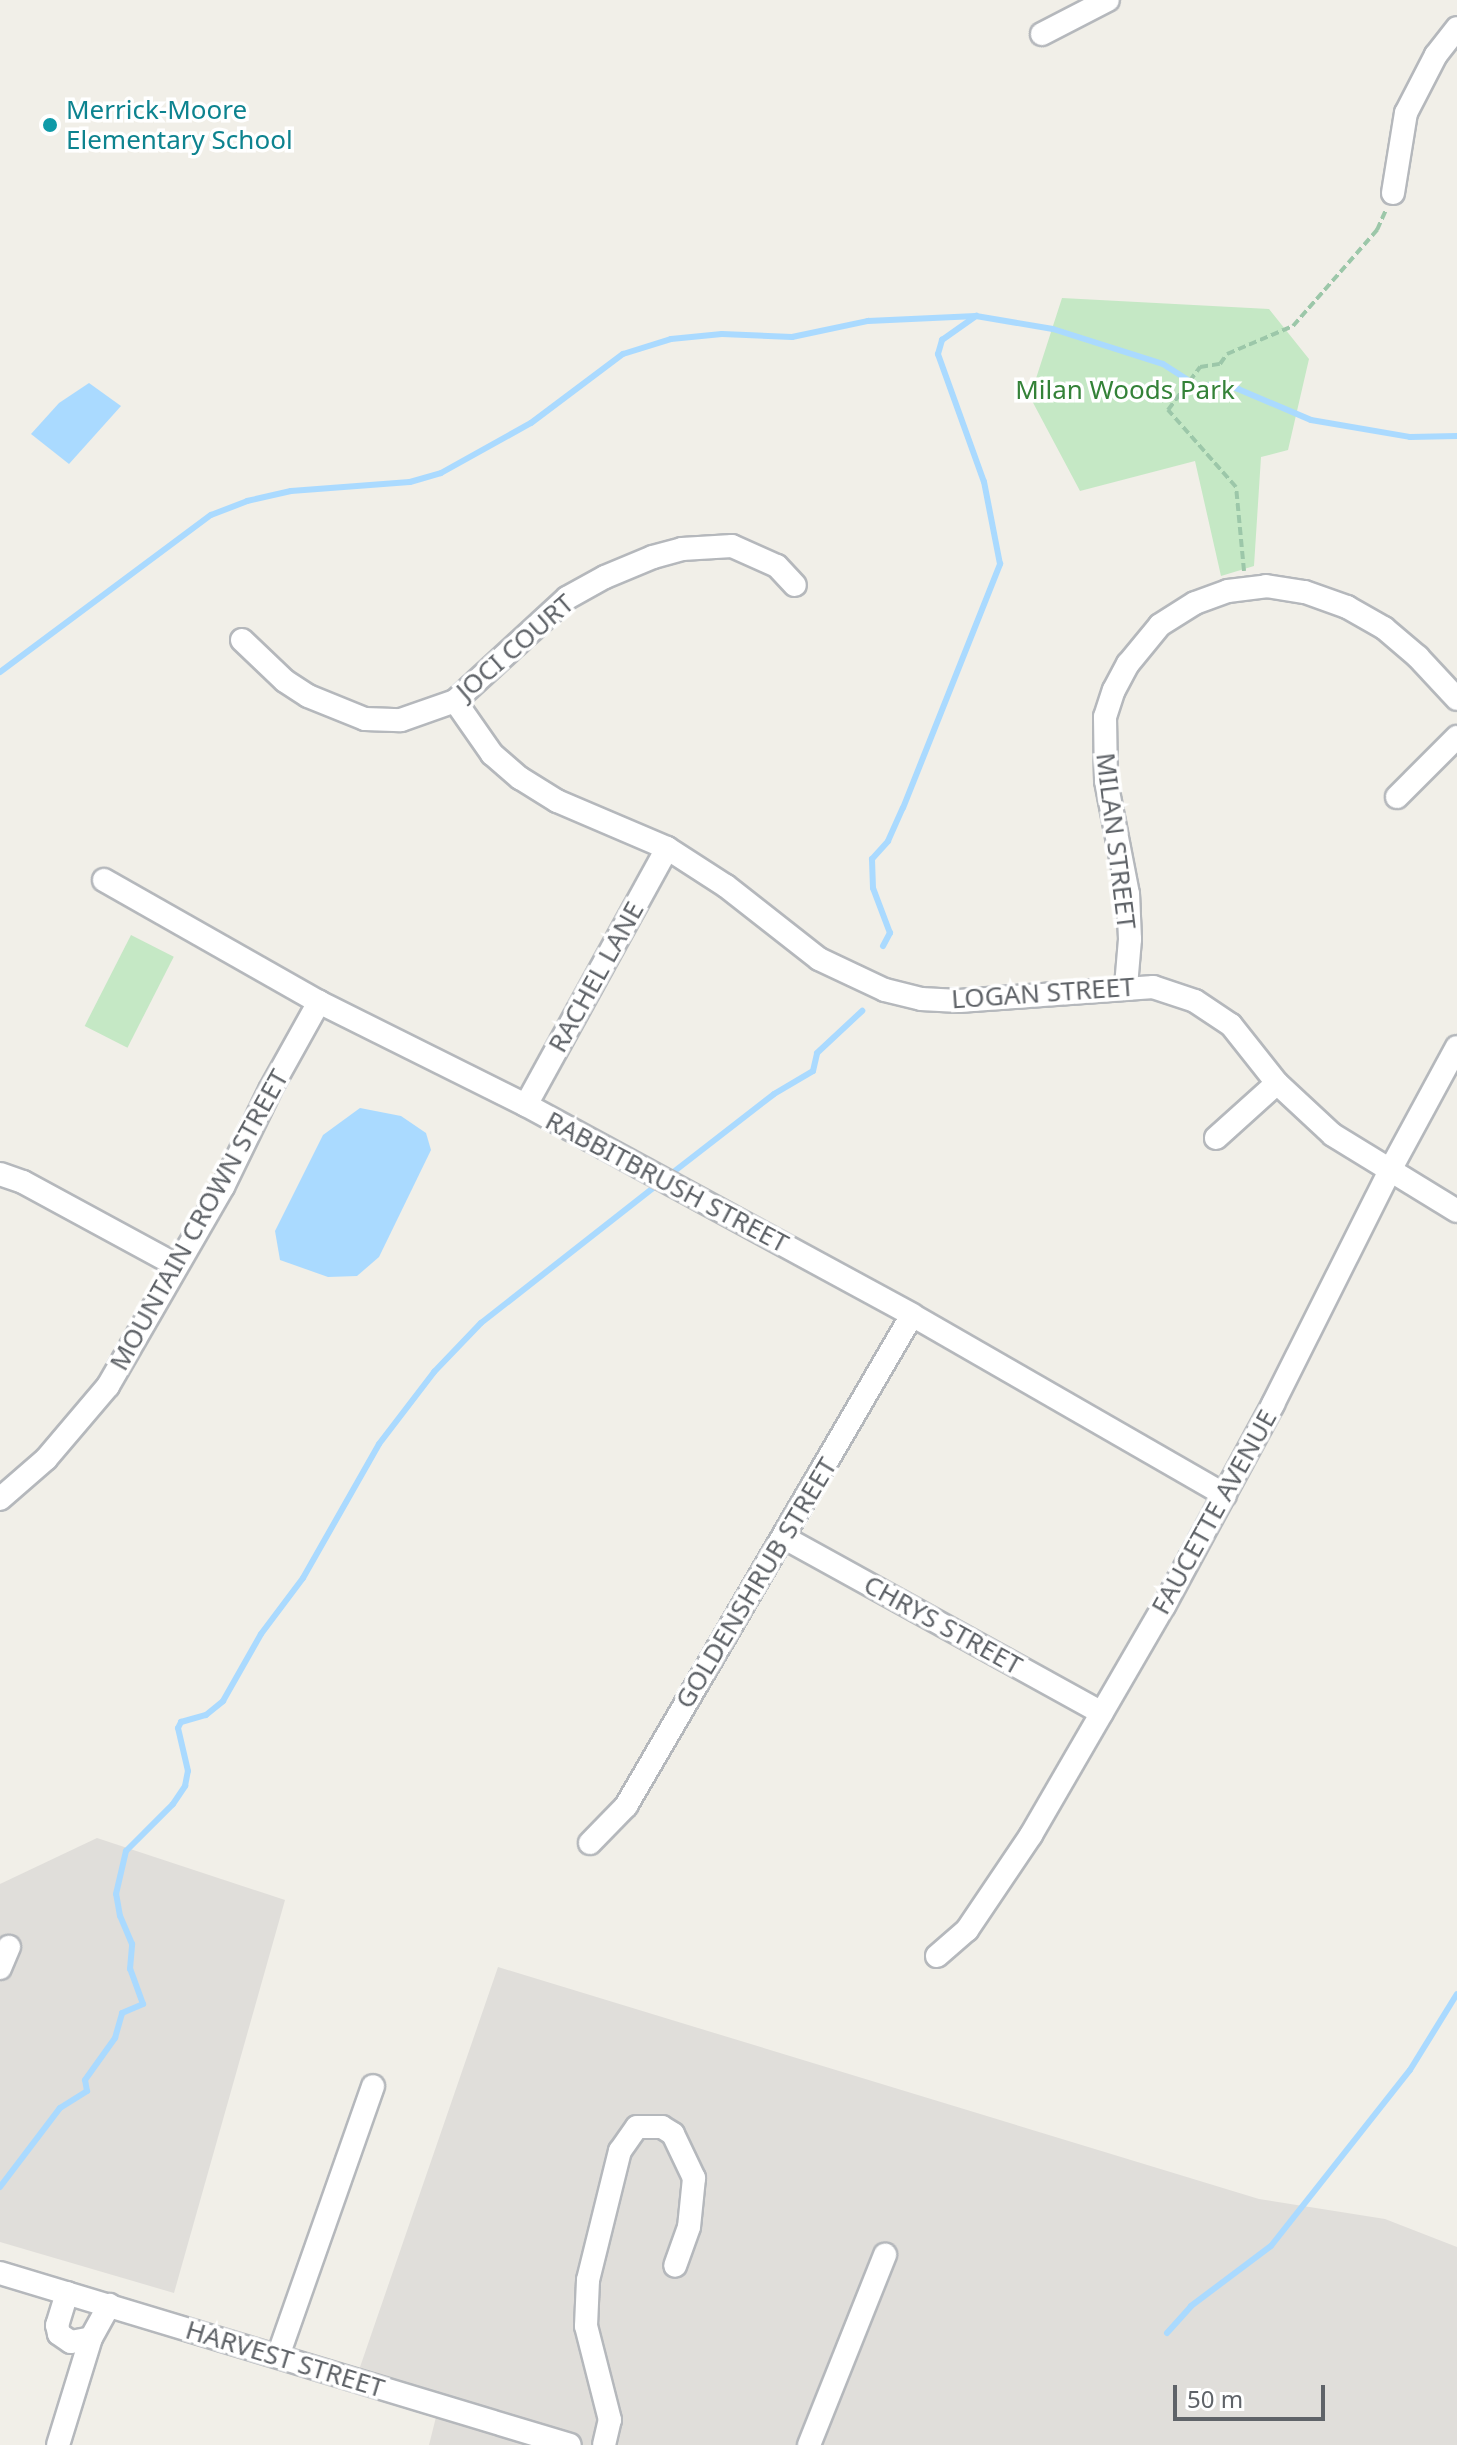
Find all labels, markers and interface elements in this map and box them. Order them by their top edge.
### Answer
place label: Merrick-Moore Elementary School [66,94,293,156]
marker: Merrick-Moore Elementary School [41,116,59,134]
park label: Milan Woods Park [1015,374,1235,406]
street label: JOCI COURT [450,588,580,706]
street label: MILAN STREET [1090,751,1142,931]
street label: RACHEL LANE [542,896,650,1058]
street label: LOGAN STREET [950,971,1136,1015]
street label: MOUNTAIN CROWN STREET [103,1064,295,1376]
street label: RABBITBRUSH STREET [540,1105,794,1259]
street label: FAUCETTE AVENUE [1145,1404,1283,1620]
street label: GOLDENSHRUB STREET [669,1452,843,1714]
street label: CHRYS STREET [859,1569,1027,1681]
street label: HARVEST STREET [182,2314,388,2404]
scale bar [1177,2369,1329,2419]
text: 50 m [1187,2382,1243,2415]

